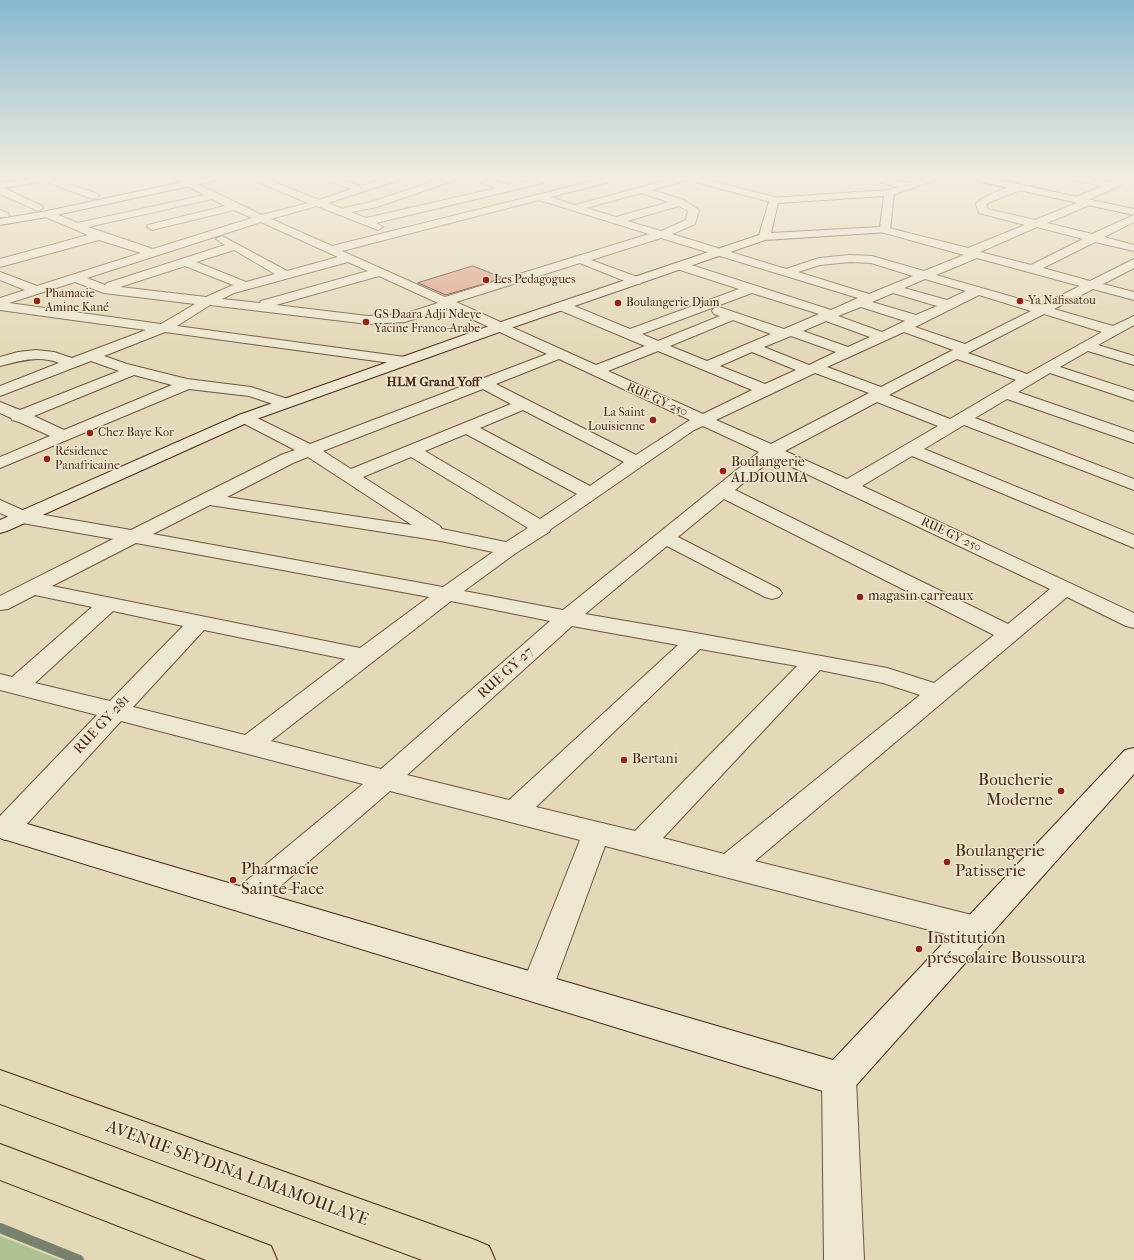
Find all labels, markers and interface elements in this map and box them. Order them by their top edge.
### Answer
place label: Les Pedagogues [494,273,575,287]
marker: Les Pedagogues [481,275,491,285]
place label: Phamacie Amine Kané [45,287,109,315]
place label: Ya Nafissatou [1028,294,1096,308]
marker: Phamacie Amine Kané [32,296,42,306]
place label: Boulangerie Djam [626,296,720,310]
marker: Ya Nafissatou [1015,296,1025,306]
marker: Boulangerie Djam [613,298,623,308]
place label: GS Daara Adji Ndeye Yacine Franco-Arabe [374,308,481,336]
marker: GS Daara Adji Ndeye Yacine Franco-Arabe [361,317,371,327]
district label: HLM Grand Yoff [387,375,479,391]
street label: RUE GY-250 [624,380,690,420]
place label: La Saint Louisienne [588,406,645,434]
marker: La Saint Louisienne [648,415,658,425]
place label: Chez Baye Kor [98,426,174,440]
marker: Chez Baye Kor [85,428,95,438]
place label: Résidence Panafricaine [55,445,120,473]
marker: Résidence Panafricaine [42,454,52,464]
place label: Boulangerie ALDIOUMA [731,455,808,488]
marker: Boulangerie ALDIOUMA [718,466,728,476]
street label: RUE GY-250 [918,515,984,555]
place label: magasin carreaux [868,589,974,605]
marker: magasin carreaux [855,592,865,602]
street label: RUE GY-27 [475,644,537,702]
street label: RUE GY-281 [70,692,134,758]
place label: Bertani [632,752,678,768]
marker: Bertani [619,755,629,765]
place label: Boucherie Moderne [978,771,1053,811]
marker: Boucherie Moderne [1056,786,1066,796]
place label: Boulangerie Patisserie [955,842,1045,882]
marker: Boulangerie Patisserie [942,857,952,867]
place label: Pharmacie Sainte-Face [241,860,324,900]
marker: Pharmacie Sainte-Face [228,875,238,885]
place label: Institution préscolaire Boussoura [927,929,1086,969]
marker: Institution préscolaire Boussoura [914,944,924,954]
street label: AVENUE SEYDINA LIMAMOULAYE [103,1117,371,1231]

